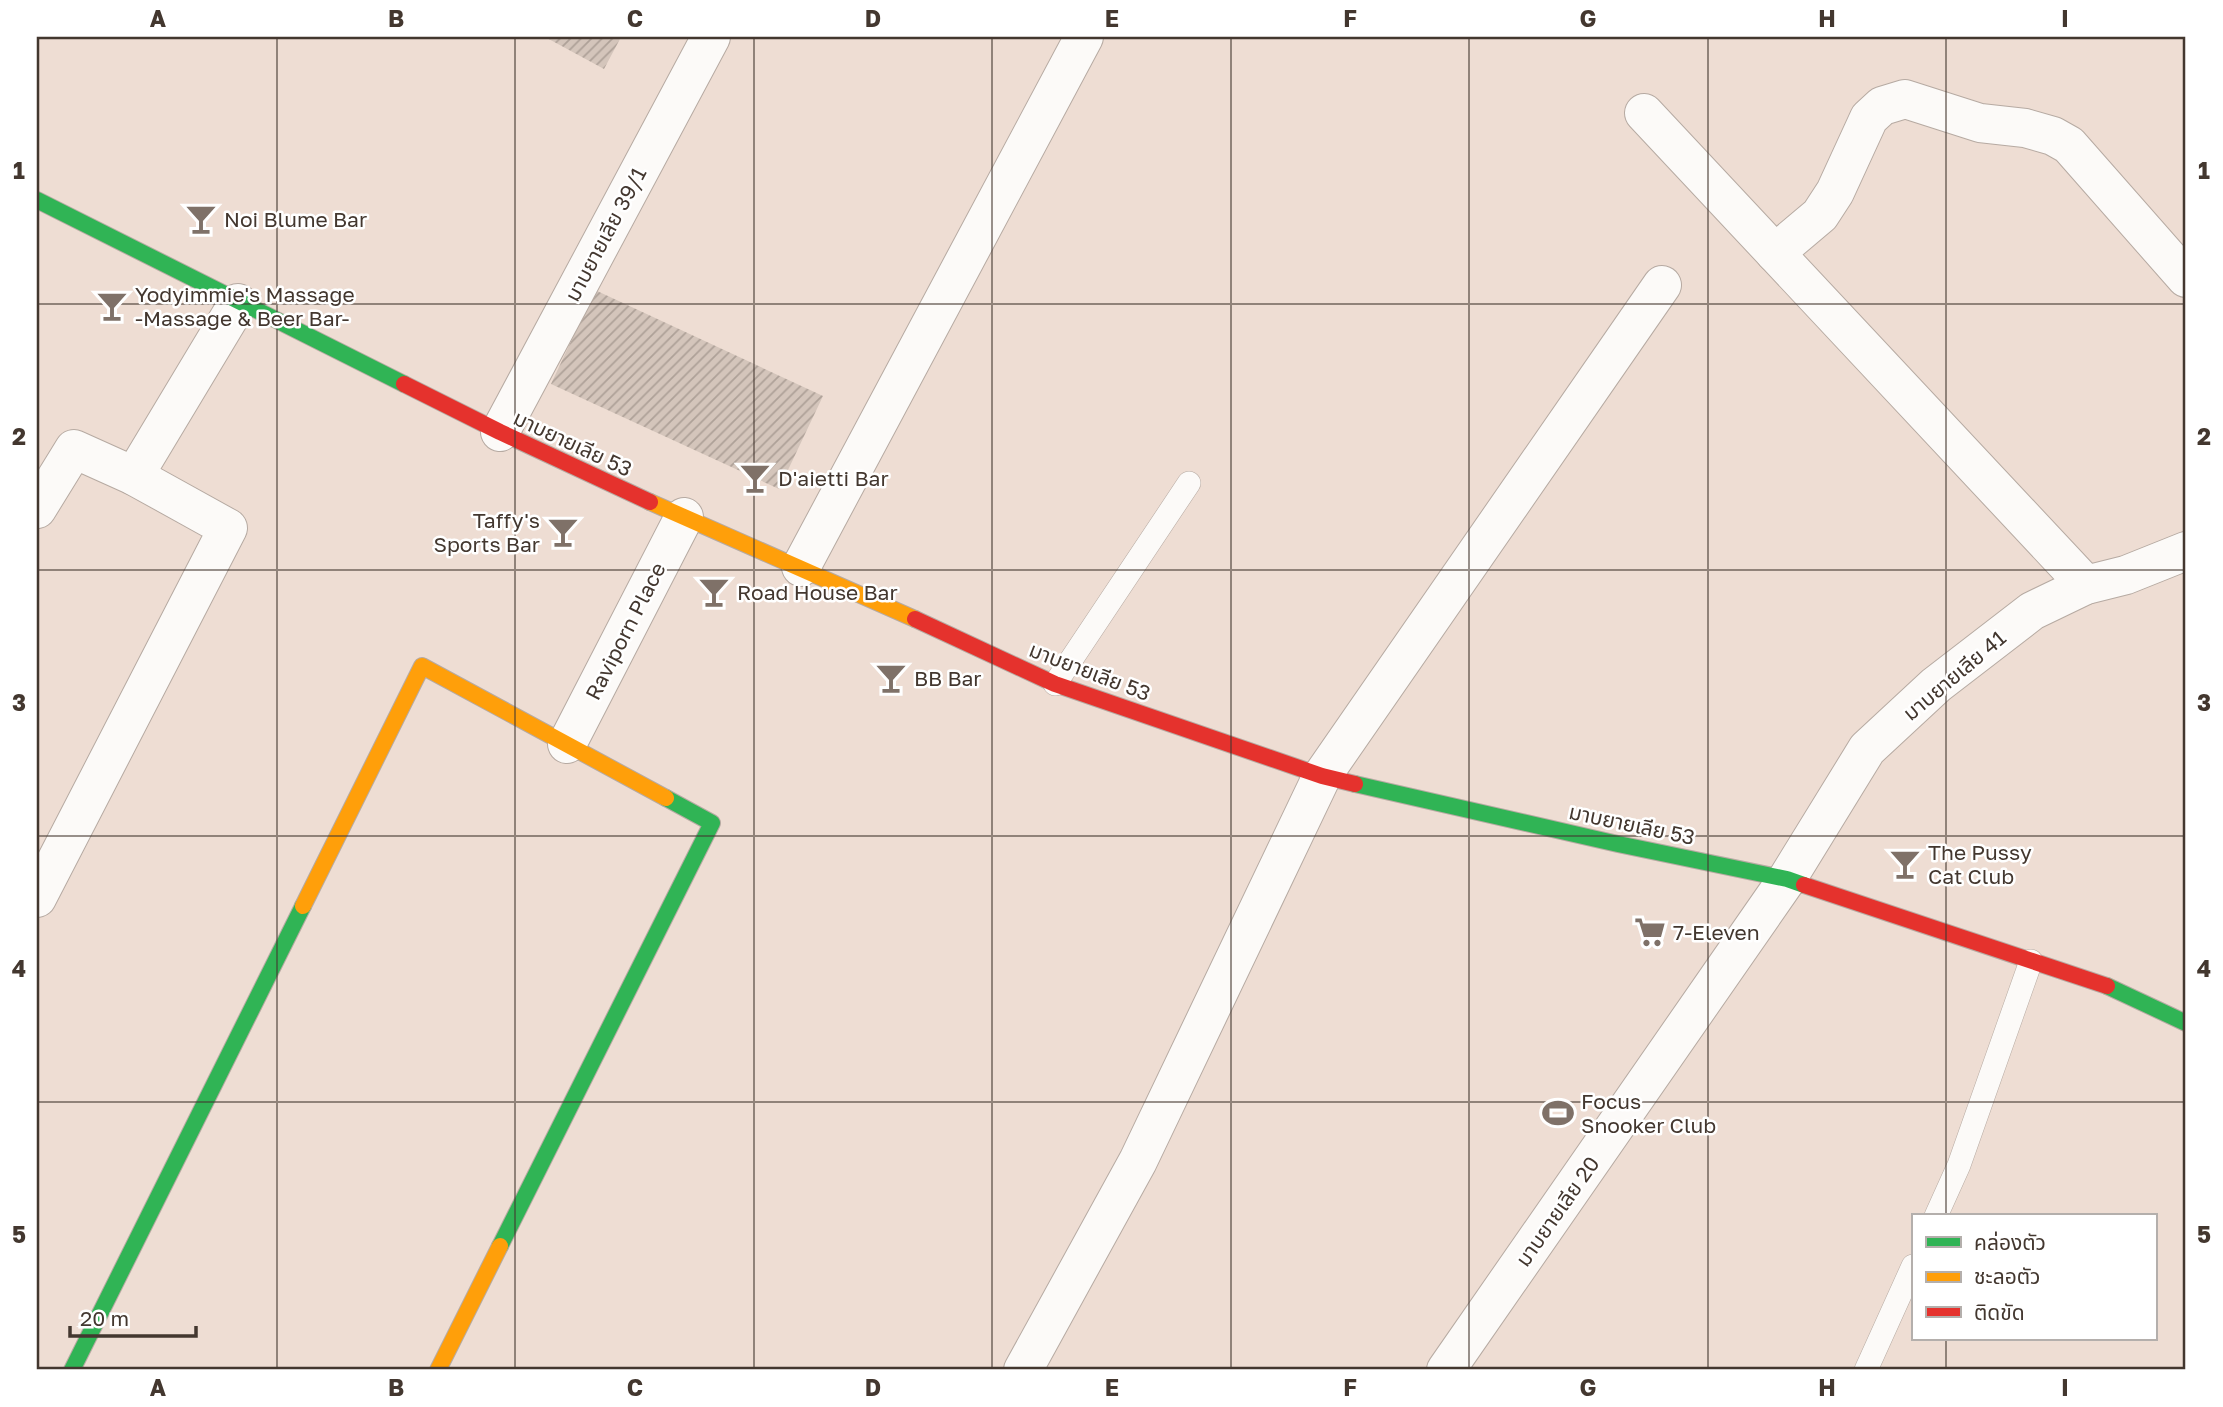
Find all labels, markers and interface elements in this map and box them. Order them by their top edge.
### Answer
text: A [150,4,167,32]
text: B [388,4,404,32]
text: C [627,4,643,32]
text: D [865,4,881,32]
text: E [1105,4,1119,32]
text: F [1343,4,1357,32]
text: G [1580,4,1596,32]
text: H [1818,4,1836,32]
text: I [2061,4,2069,32]
text: 1 [13,156,25,184]
text: 1 [2198,156,2210,184]
street label: มาบยายเลีย 39/1 [559,162,651,306]
bar icon: Noi Blume Bar [184,202,218,236]
place label: Noi Blume Bar [224,206,367,232]
place label: Yodyimmie's Massage -Massage & Beer Bar- [135,281,355,331]
bar icon: Yodyimmie's Massage -Massage & Beer Bar- [95,289,129,323]
street label: มาบยายเลีย 53 [510,404,636,482]
text: 2 [12,422,26,450]
text: 2 [2197,422,2211,450]
bar icon: D'aietti Bar [738,461,772,495]
place label: D'aietti Bar [778,465,889,491]
place label: Taffy's Sports Bar [434,507,540,557]
bar icon: Taffy's Sports Bar [546,515,580,549]
street label: Raviporn Place [579,558,671,704]
bar icon: Road House Bar [697,575,731,609]
place label: Road House Bar [737,579,898,605]
street label: มาบยายเลีย 41 [1897,624,2011,726]
street label: มาบยายเลีย 53 [1026,636,1154,706]
bar icon: BB Bar [874,661,908,695]
place label: BB Bar [914,665,982,691]
text: 3 [12,688,26,716]
text: 3 [2197,688,2211,716]
street label: มาบยายเลีย 53 [1567,798,1697,850]
place label: The Pussy Cat Club [1928,839,2032,889]
bar icon: The Pussy Cat Club [1888,847,1922,881]
supermarket icon: 7-Eleven [1633,915,1667,949]
place label: 7-Eleven [1673,919,1760,945]
text: 4 [12,954,26,982]
text: 4 [2197,954,2211,982]
place label: Focus Snooker Club [1581,1088,1716,1138]
sports icon: Focus Snooker Club [1541,1096,1575,1130]
street label: มาบยายเลีย 20 [1510,1151,1604,1271]
legend [1912,1214,2156,1340]
text: 5 [12,1220,26,1248]
text: 5 [2197,1220,2211,1248]
text: คล่องตัว [1974,1229,2046,1255]
text: ชะลอตัว [1974,1263,2040,1289]
scale bar [70,1295,196,1339]
text: ติดขัด [1974,1299,2025,1325]
text: 20 m [80,1305,129,1331]
text: A [150,1373,167,1401]
text: B [388,1373,404,1401]
text: C [627,1373,643,1401]
text: D [865,1373,881,1401]
text: E [1105,1373,1119,1401]
text: F [1343,1373,1357,1401]
text: G [1580,1373,1596,1401]
text: H [1818,1373,1836,1401]
text: I [2061,1373,2069,1401]

